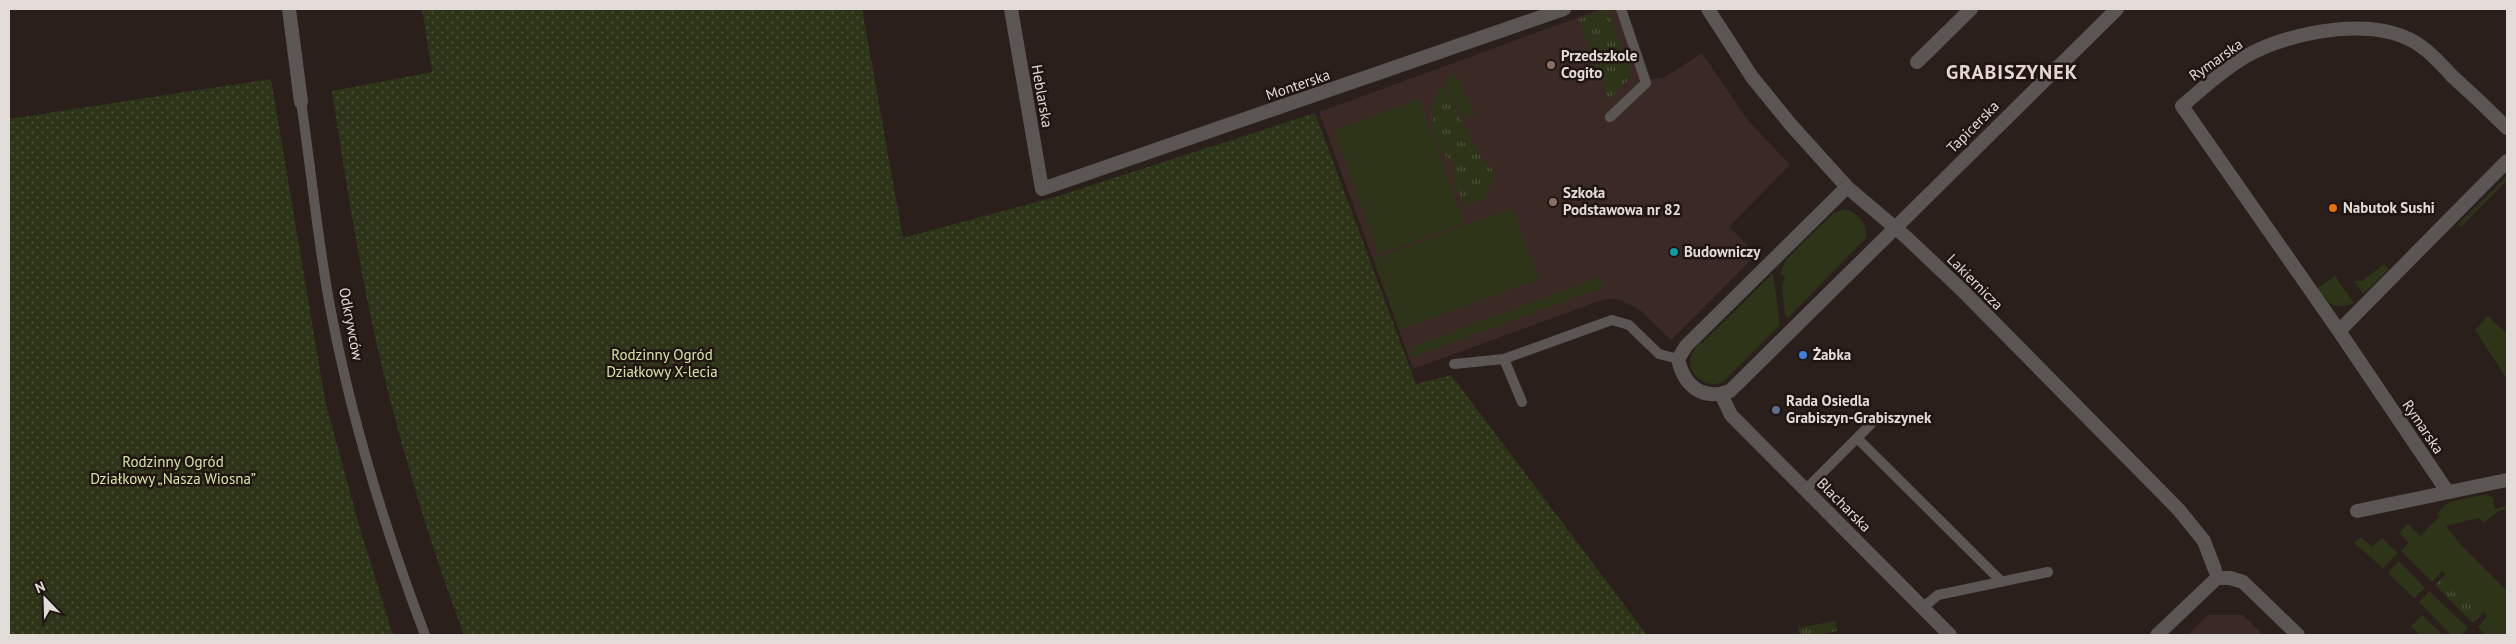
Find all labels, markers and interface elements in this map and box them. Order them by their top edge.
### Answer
street label: Rymarska [2185,34,2246,85]
place label: Przedszkole Cogito [1561,46,1638,82]
marker: Przedszkole Cogito [1545,59,1557,71]
district label: GRABISZYNEK [1946,59,2078,85]
street label: Heblarska [1028,63,1057,129]
street label: Monterska [1263,65,1332,104]
street label: Tapicerska [1942,96,2003,157]
place label: Szkoła Podstawowa nr 82 [1563,183,1681,219]
marker: Szkoła Podstawowa nr 82 [1547,196,1559,208]
place label: Nabutok Sushi [2343,198,2435,217]
marker: Nabutok Sushi [2327,202,2339,214]
place label: Budowniczy [1684,242,1761,261]
marker: Budowniczy [1668,246,1680,258]
street label: Lakiernicza [1943,250,2007,314]
street label: Odkrywców [335,286,368,362]
park label: Rodzinny Ogród Działkowy X-lecia [606,345,718,381]
place label: Żabka [1813,345,1851,364]
marker: Żabka [1797,349,1809,361]
place label: Rada Osiedla Grabiszyn-Grabiszynek [1786,391,1932,427]
street label: Rymarska [2398,396,2448,457]
marker: Rada Osiedla Grabiszyn-Grabiszynek [1770,404,1782,416]
park label: Rodzinny Ogród Działkowy „Nasza Wiosna” [90,452,256,488]
street label: Blacharska [1813,474,1875,536]
north arrow [20,574,70,624]
text: N [32,577,48,597]

